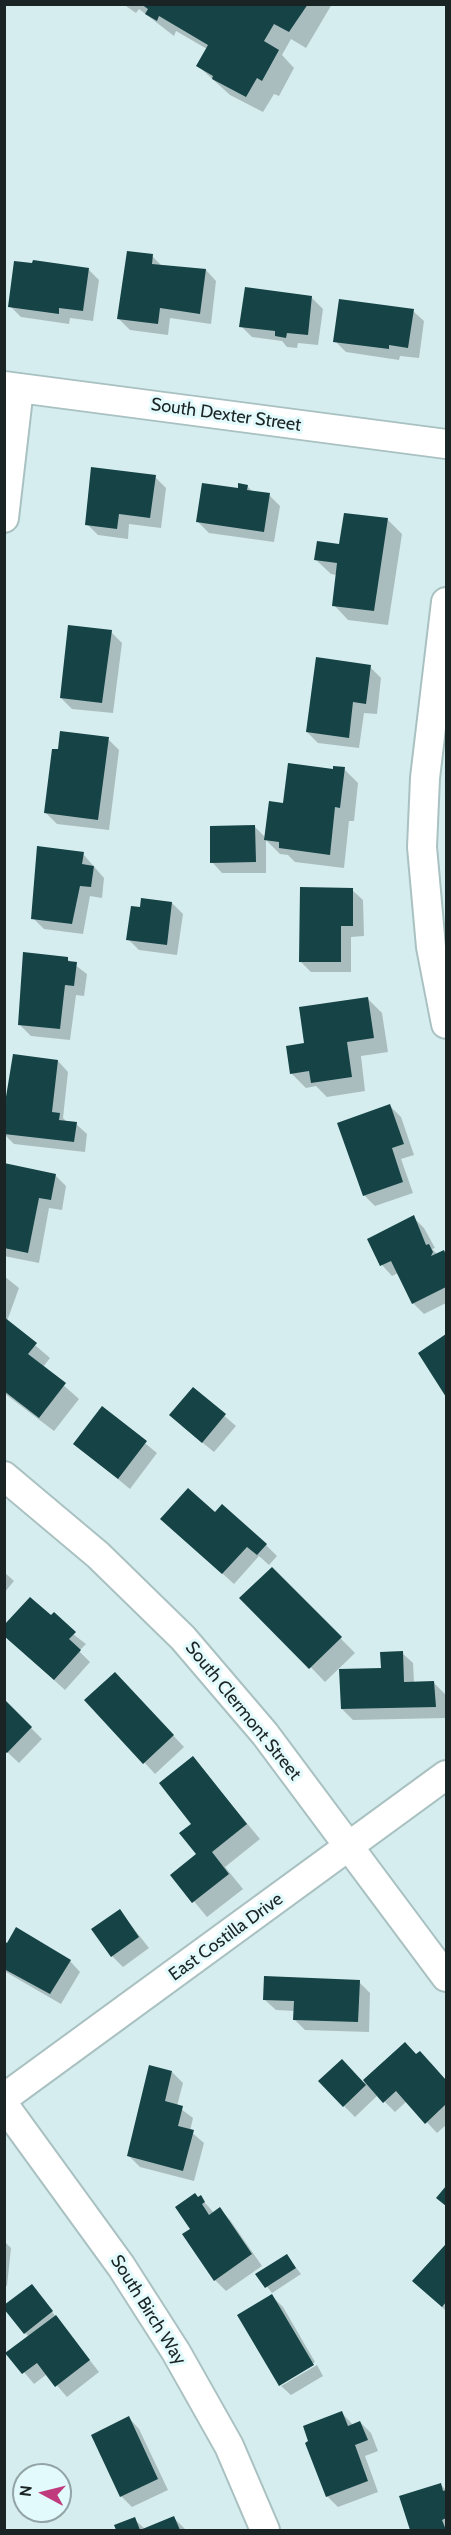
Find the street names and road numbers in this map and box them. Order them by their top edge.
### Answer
street label: South Dexter Street [149,394,303,436]
street label: South Clermont Street [181,1637,305,1785]
street label: East Costilla Drive [165,1888,287,1986]
street label: South Birch Way [106,2251,190,2369]

